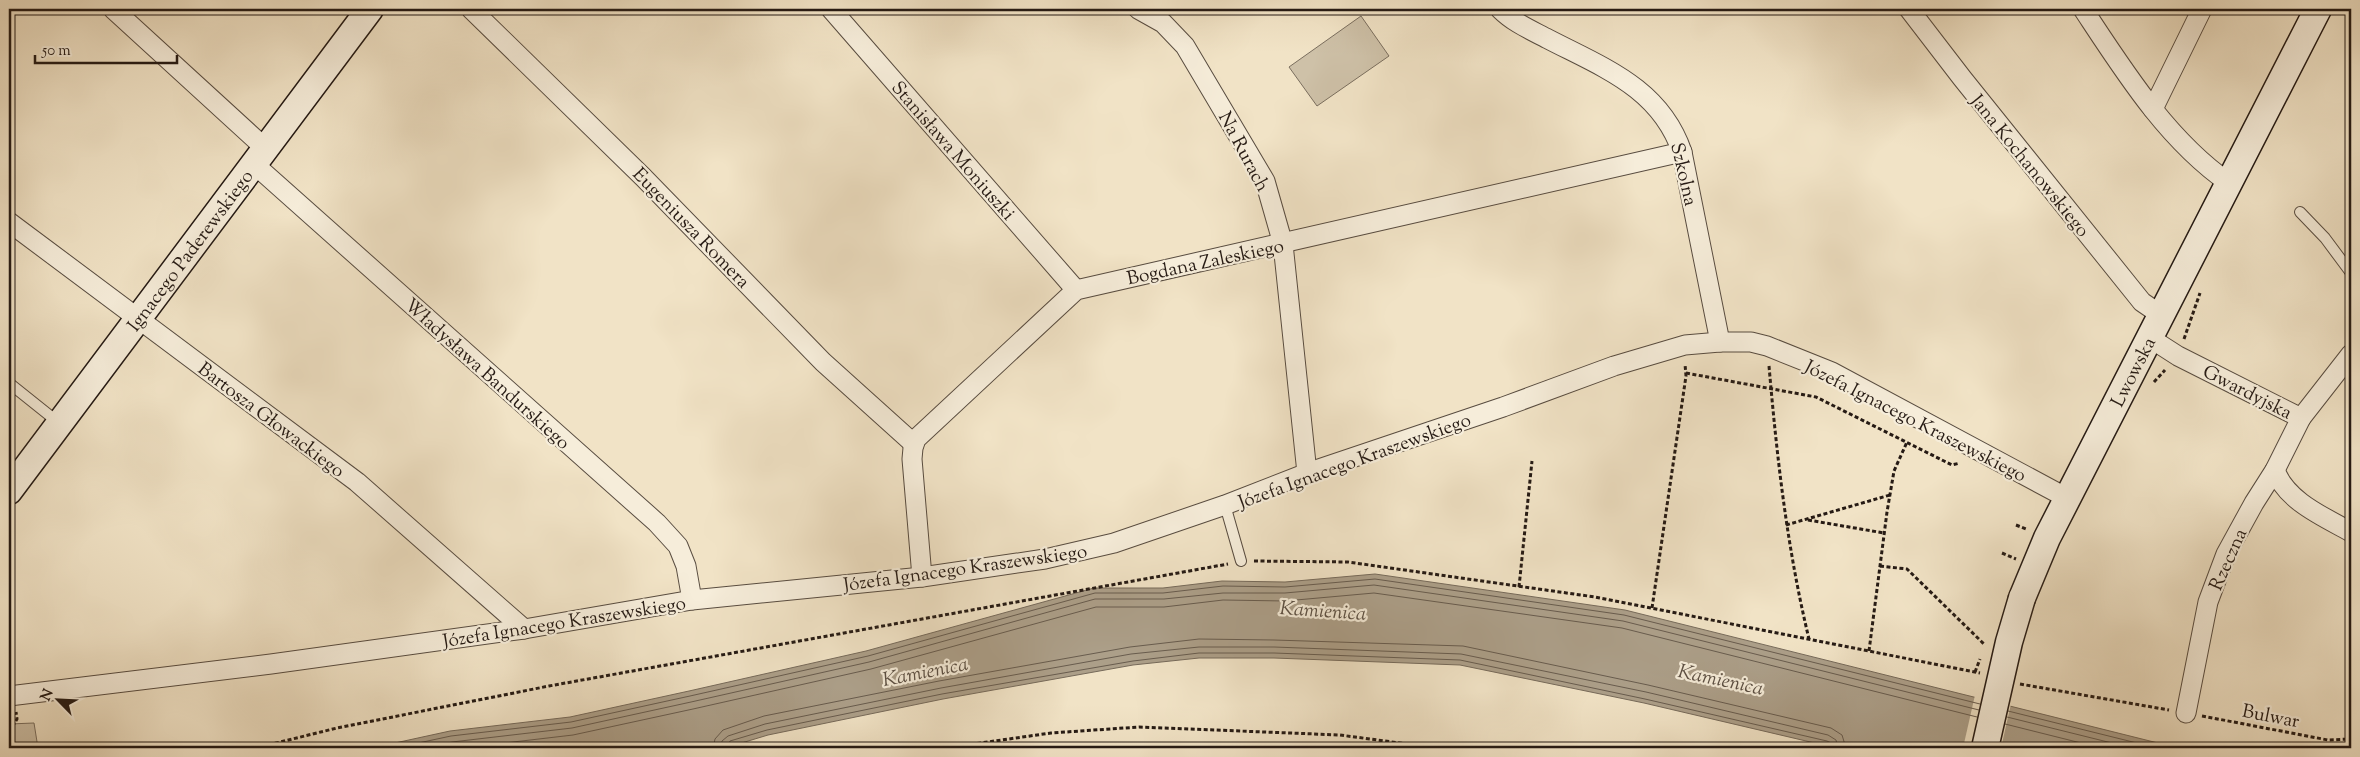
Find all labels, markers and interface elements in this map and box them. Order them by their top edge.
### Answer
scale bar [35,32,178,64]
text: 50 m [41,41,71,62]
street label: Stanisława Moniuszki [884,76,1020,227]
street label: Jana Kochanowskiego [1962,89,2095,244]
street label: Na Rurach [1210,107,1275,197]
street label: Szkolna [1662,140,1703,209]
street label: Eugeniusza Romera [625,162,755,296]
street label: Ignacego Paderewskiego [122,165,261,338]
street label: Bogdana Zaleskiego [1124,234,1287,293]
street label: Władysława Bandurskiego [397,293,575,457]
street label: Lwowska [2105,333,2164,412]
street label: Józefa Ignacego Kraszewskiego [1798,354,2031,490]
street label: Bartosza Głowackiego [191,357,350,485]
street label: Gwardyjska [2197,359,2297,427]
street label: Józefa Ignacego Kraszewskiego [1234,408,1475,517]
street label: Rzeczna [2204,524,2255,595]
street label: Józefa Ignacego Kraszewskiego [841,539,1089,600]
street label: Józefa Ignacego Kraszewskiego [440,591,688,656]
water label: Kamienica [1279,595,1367,630]
water label: Kamienica [880,651,971,696]
water label: Kamienica [1675,658,1766,705]
north arrow [32,674,82,724]
text: N [37,686,59,705]
street label: Bulwar [2240,699,2301,736]

